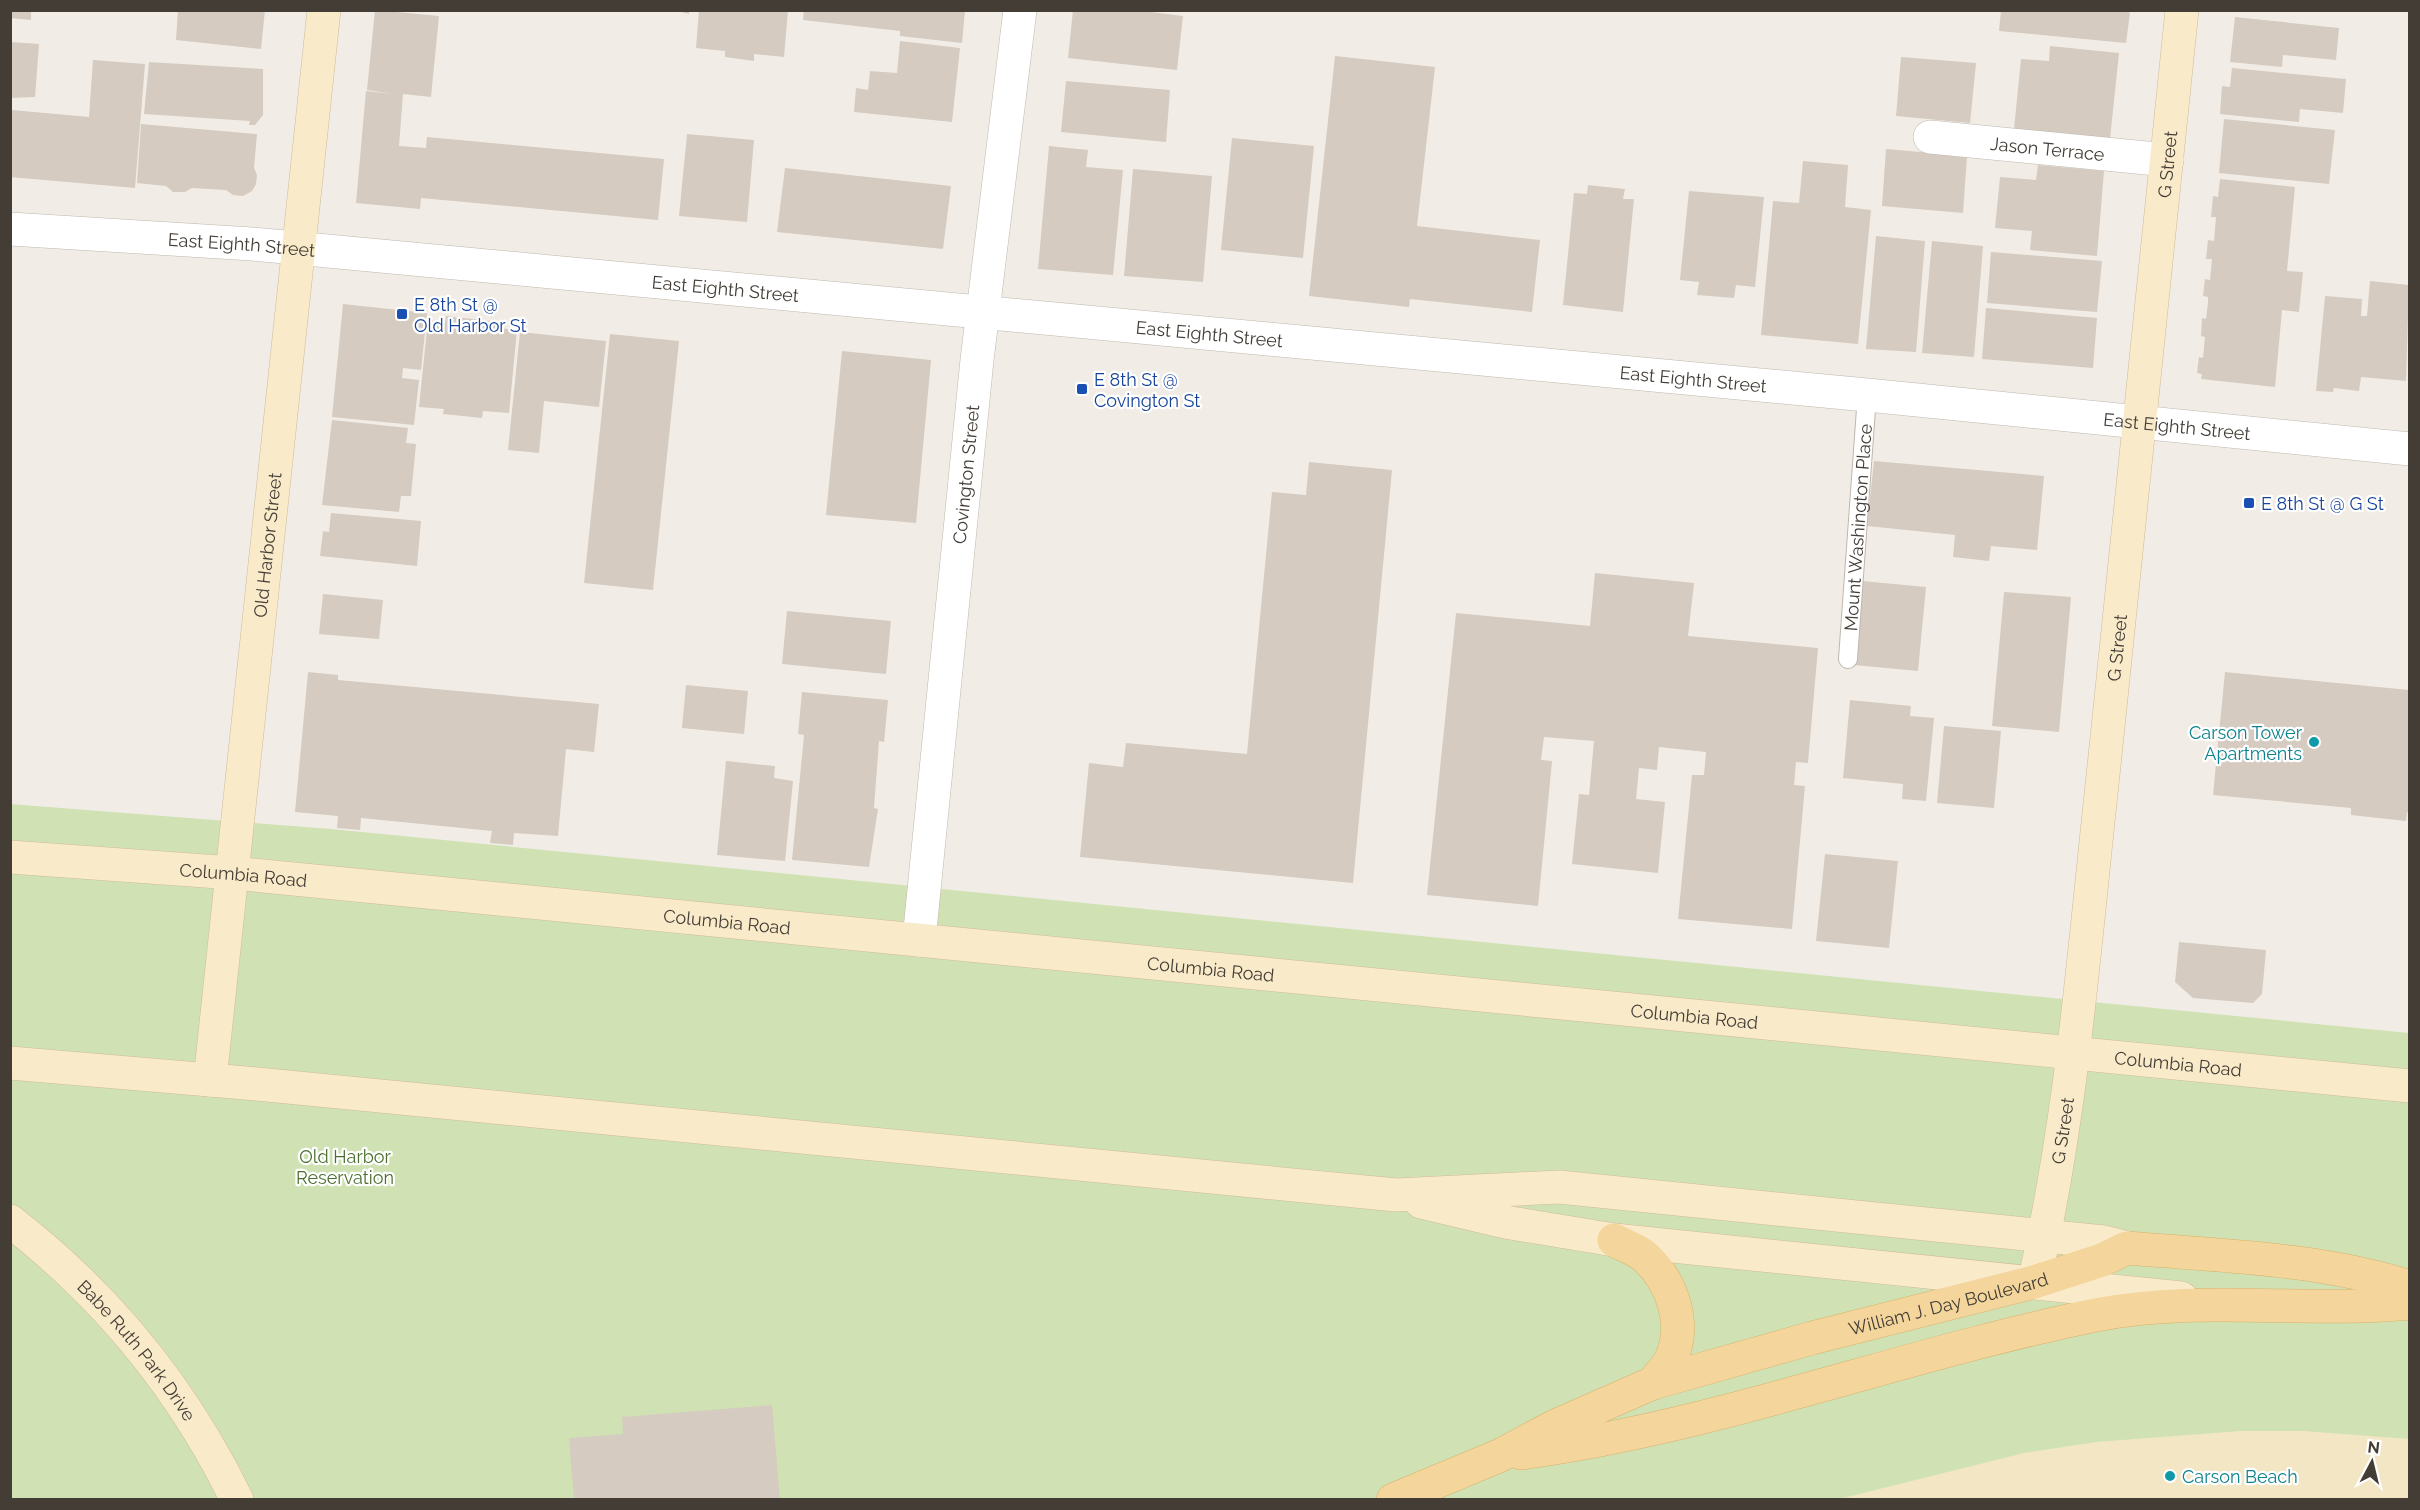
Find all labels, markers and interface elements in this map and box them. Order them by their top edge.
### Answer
street label: G Street [2153,130,2181,199]
street label: Jason Terrace [1989,132,2106,164]
street label: East Eighth Street [167,228,316,260]
street label: East Eighth Street [651,271,800,306]
place label: E 8th St @ Old Harbor St [414,294,527,336]
marker: E 8th St @ Old Harbor St [395,307,409,321]
street label: East Eighth Street [1135,316,1284,351]
street label: East Eighth Street [1619,361,1768,396]
place label: E 8th St @ Covington St [1094,369,1200,411]
marker: E 8th St @ Covington St [1075,382,1089,396]
street label: Covington Street [948,404,983,545]
street label: East Eighth Street [2103,408,2251,444]
street label: Mount Washington Place [1840,422,1875,632]
street label: Old Harbor Street [249,471,285,619]
place label: E 8th St @ G St [2261,493,2384,514]
marker: E 8th St @ G St [2242,496,2256,510]
street label: G Street [2103,613,2131,682]
place label: Carson Tower Apartments [2189,722,2303,764]
marker: Carson Tower Apartments [2307,735,2321,749]
street label: Columbia Road [179,859,308,891]
street label: Columbia Road [662,905,792,938]
street label: Columbia Road [1146,952,1275,985]
street label: Columbia Road [1630,999,1759,1033]
street label: Columbia Road [2113,1047,2243,1080]
street label: G Street [2047,1096,2078,1166]
park label: Old Harbor Reservation [296,1146,394,1188]
street label: William J. Day Boulevard [1846,1268,2050,1339]
street label: Babe Ruth Park Drive [74,1275,201,1425]
north arrow [2342,1432,2402,1492]
text: N [2367,1437,2381,1458]
place label: Carson Beach [2182,1466,2298,1487]
marker: Carson Beach [2163,1469,2177,1483]

